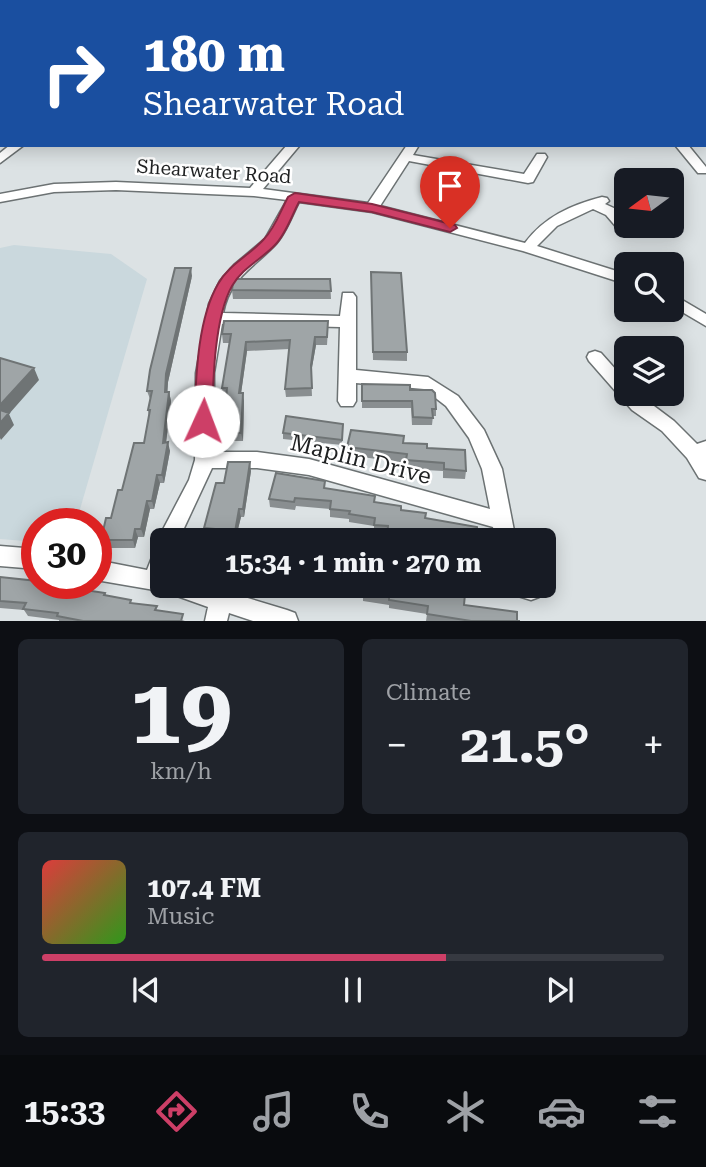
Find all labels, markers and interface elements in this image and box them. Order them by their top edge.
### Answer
text: 180 m [143,26,285,83]
icon: right [28,28,119,119]
text: Shearwater Road [143,85,404,123]
street label: Shearwater Road [136,155,292,188]
pin [420,156,480,228]
icon: arrive [431,167,469,205]
north arrow [614,168,684,238]
map controls [614,168,684,406]
button: search [614,252,684,322]
button: layers [614,336,684,406]
position arrow [166,384,240,458]
street label: Maplin Drive [288,429,434,490]
speed limit sign: 30 [21,508,112,599]
text: 15:34 · 1 min · 270 m [225,548,481,578]
text: 19 [130,659,232,765]
text: Climate [386,679,471,706]
text: 21.5° [460,714,590,775]
text: − [386,723,407,767]
text: + [643,723,664,767]
text: km/h [150,758,212,785]
text: 107.4 FM [147,873,261,903]
text: Music [147,903,214,930]
icon: previous [127,971,165,1009]
icon: pause [334,971,372,1009]
icon: next [541,971,579,1009]
icon: directions [152,1087,201,1136]
icon: music [249,1087,298,1136]
icon: phone [345,1087,394,1136]
icon: climate [441,1087,490,1136]
icon: car [537,1087,586,1136]
icon: filters [633,1087,682,1136]
text: 15:33 [24,1092,105,1130]

